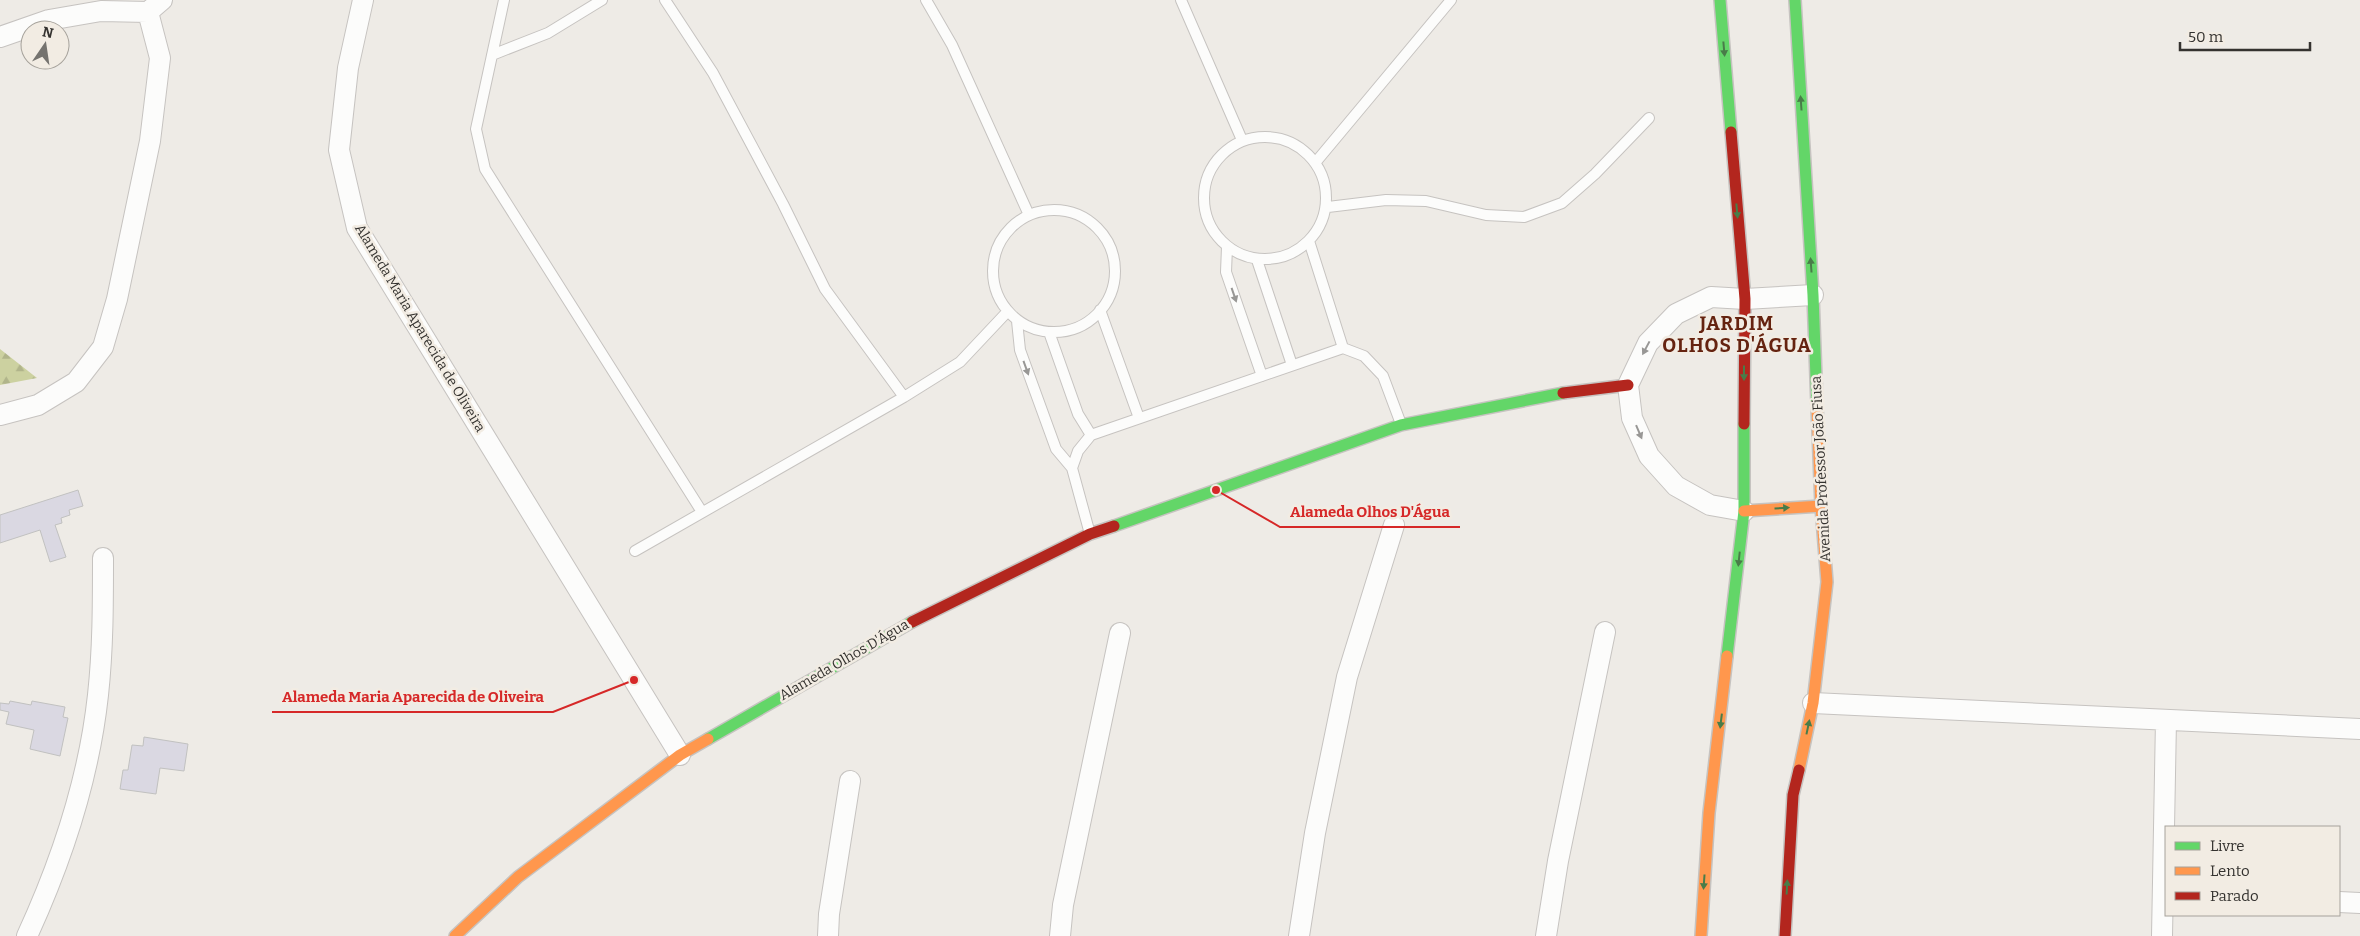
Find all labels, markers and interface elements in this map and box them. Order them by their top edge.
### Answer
north arrow [20,20,70,70]
scale bar [2180,20,2310,52]
text: N [41,23,55,42]
text: 50 m [2188,28,2224,46]
one-way arrow [1720,41,1728,57]
one-way arrow [1797,94,1805,110]
one-way arrow [1734,203,1742,219]
street label: Alameda Maria Aparecida de Oliveira [351,221,489,435]
one-way arrow [1807,256,1815,272]
one-way arrow [1231,287,1238,302]
district label: JARDIM OLHOS D'ÁGUA [1662,312,1812,357]
one-way arrow [1642,341,1650,356]
one-way arrow [1022,361,1030,376]
one-way arrow [1740,365,1748,381]
street label: Avenida Professor João Fiusa [1808,375,1834,563]
one-way arrow [1635,425,1643,440]
callout: Alameda Olhos D'Água [1280,497,1460,527]
text: Alameda Olhos D'Água [1290,503,1450,521]
one-way arrow [1775,504,1791,512]
one-way arrow [1735,551,1743,567]
street label: Alameda Olhos D'Água [776,615,912,704]
callout: Alameda Maria Aparecida de Oliveira [272,682,553,712]
text: Alameda Maria Aparecida de Oliveira [282,688,545,706]
one-way arrow [1717,713,1725,729]
one-way arrow [1804,719,1812,734]
legend [2165,826,2340,916]
text: Livre [2210,837,2245,855]
text: Lento [2210,862,2250,880]
one-way arrow [1700,874,1708,890]
one-way arrow [1784,879,1792,895]
text: Parado [2210,887,2259,905]

